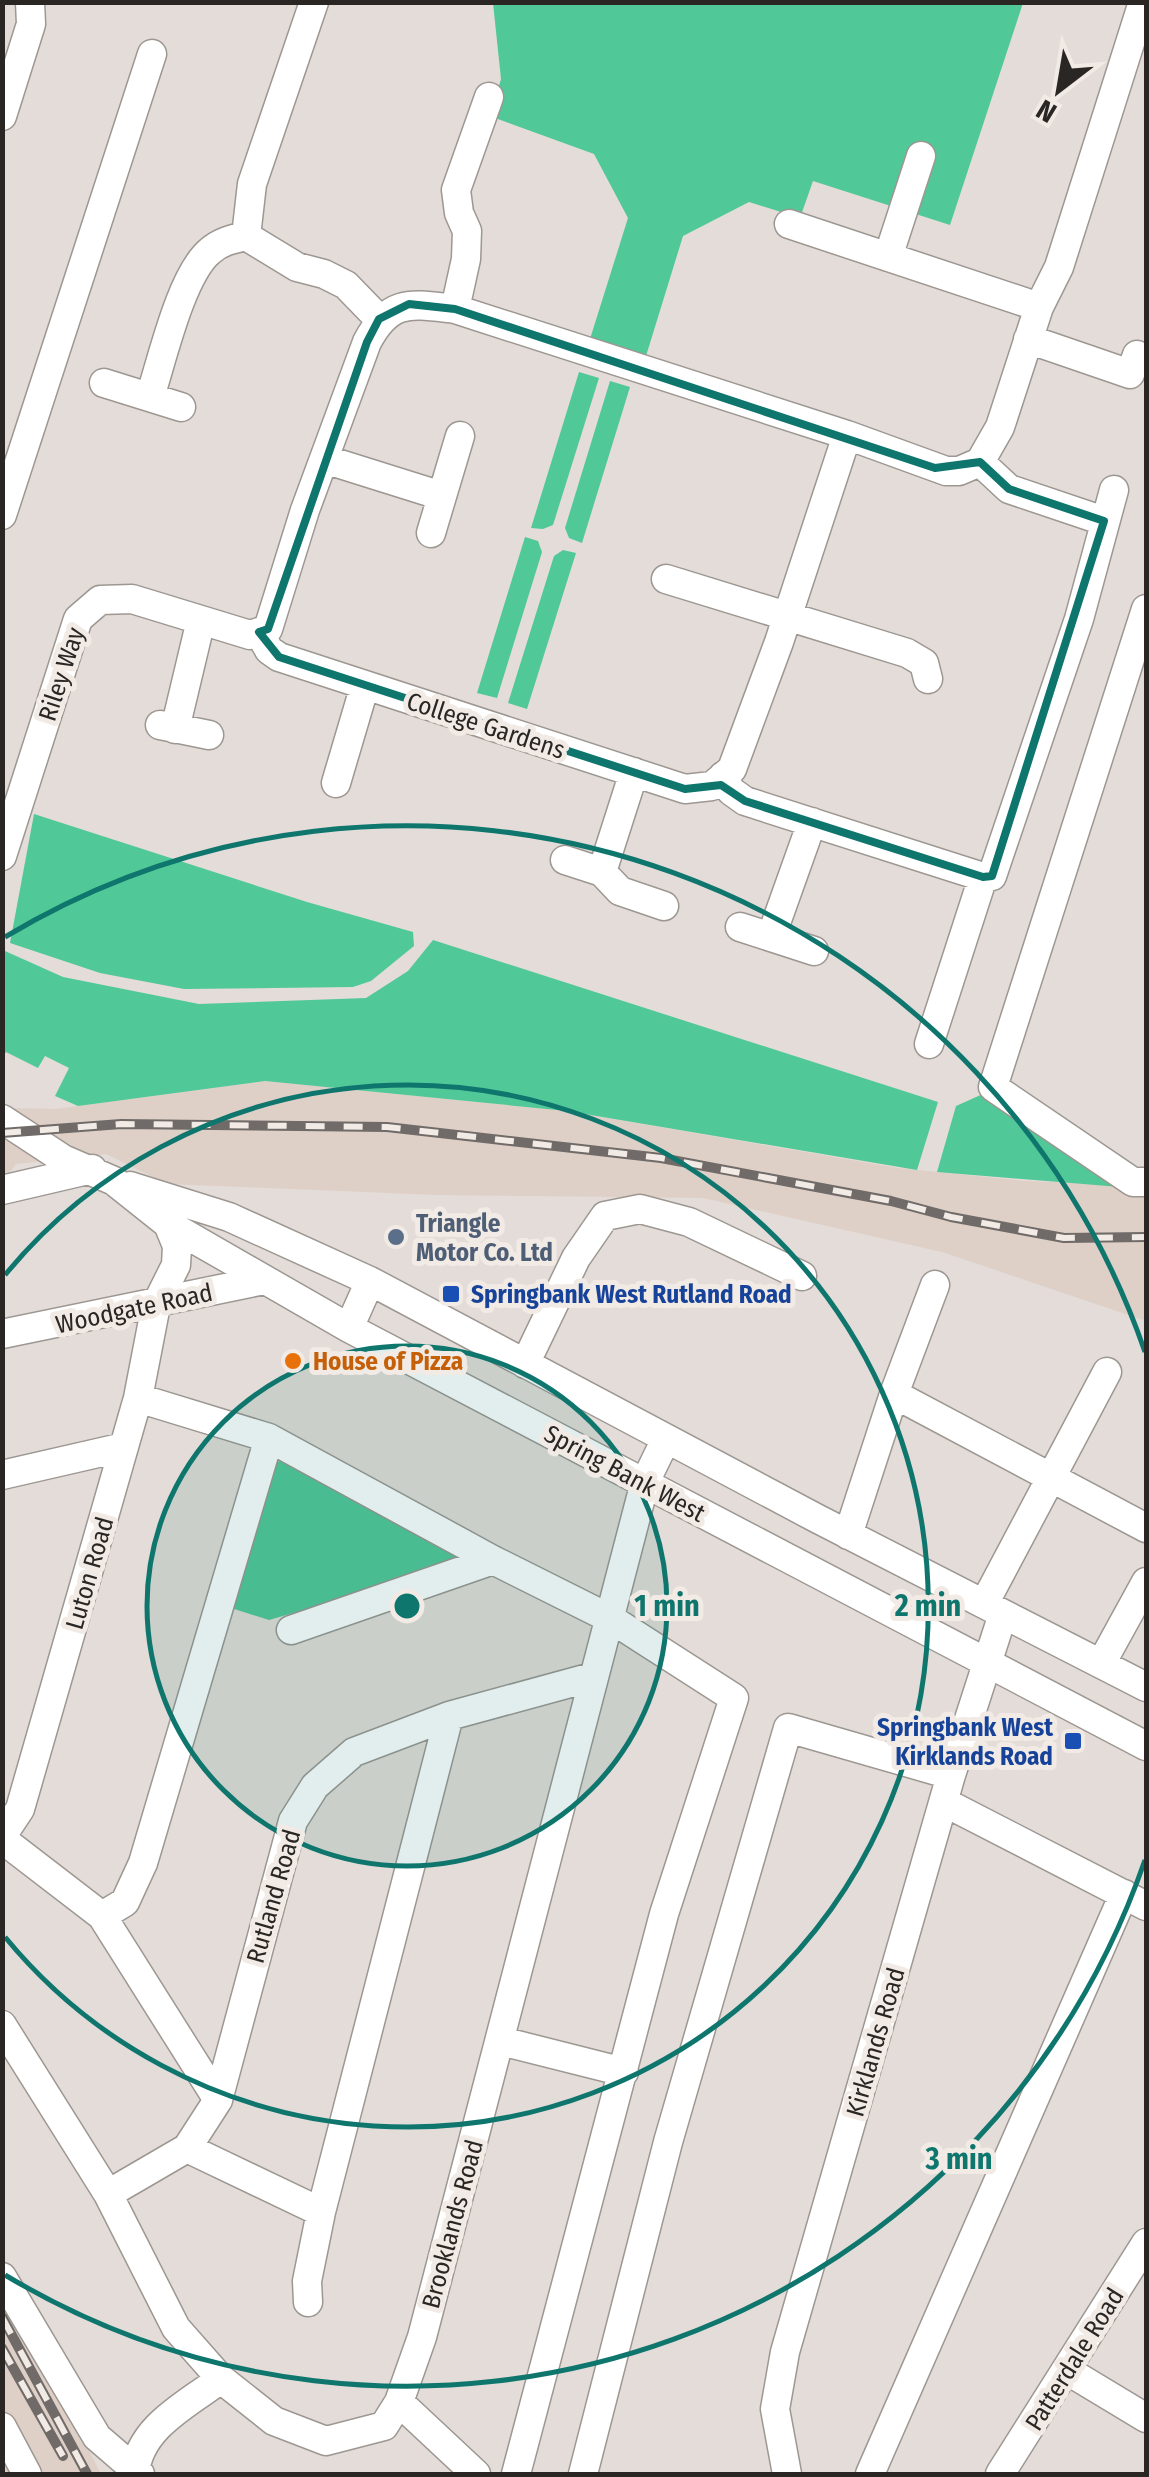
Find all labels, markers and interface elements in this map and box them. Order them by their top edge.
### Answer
north arrow [1009,40,1109,140]
text: N [1031,93,1062,129]
street label: Riley Way [33,624,91,725]
street label: College Gardens [403,686,569,766]
place label: Triangle Motor Co. Ltd [416,1209,553,1268]
marker: Triangle Motor Co. Ltd [385,1226,407,1248]
street label: Woodgate Road [53,1278,215,1340]
place label: Springbank West Rutland Road [471,1280,792,1310]
marker: Springbank West Rutland Road [440,1283,462,1305]
place label: House of Pizza [313,1347,463,1377]
marker: House of Pizza [282,1350,304,1372]
street label: Spring Bank West [539,1419,711,1529]
street label: Luton Road [60,1514,120,1633]
centre of rings [389,1588,425,1624]
text: 1 min [634,1588,700,1624]
text: 2 min [894,1588,961,1624]
place label: Springbank West Kirklands Road [877,1713,1054,1772]
marker: Springbank West Kirklands Road [1062,1730,1084,1752]
street label: Rutland Road [241,1826,307,1967]
street label: Kirklands Road [840,1964,912,2120]
street label: Brooklands Road [416,2137,490,2312]
text: 3 min [925,2141,992,2177]
street label: Patterdale Road [1019,2283,1131,2436]

